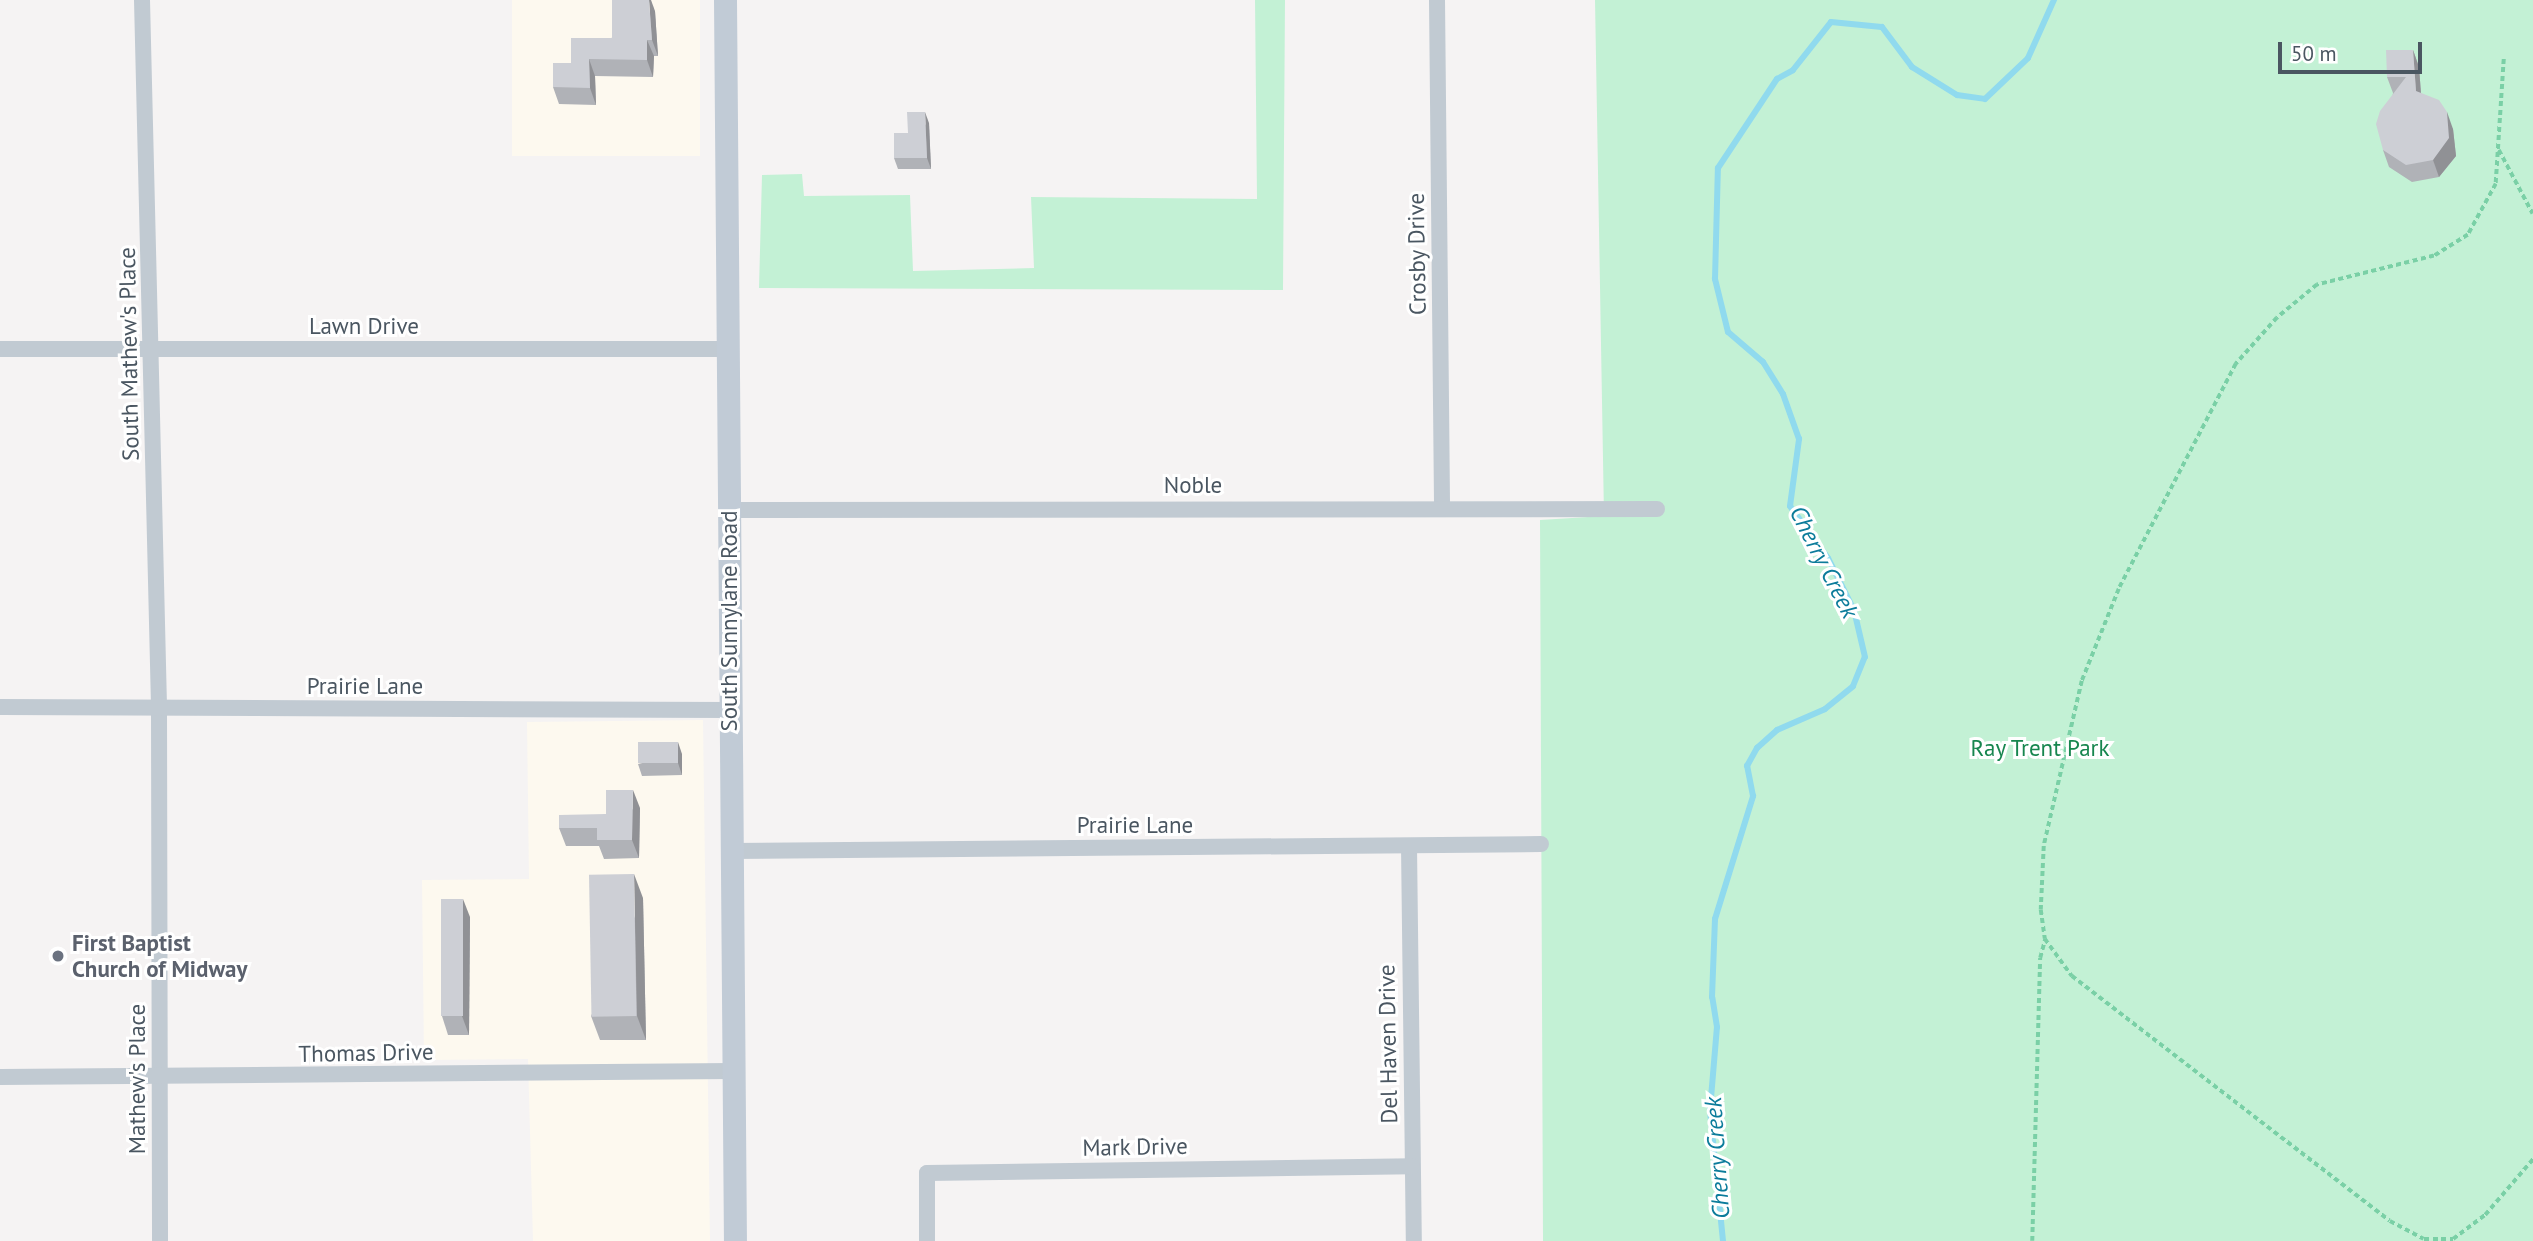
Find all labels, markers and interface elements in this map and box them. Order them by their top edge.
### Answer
scale bar [2281,28,2424,72]
text: 50 m [2291,40,2337,67]
street label: Crosby Drive [1402,192,1432,316]
street label: South Mathew's Place [113,247,145,461]
street label: Lawn Drive [309,312,419,340]
street label: Noble [1164,471,1222,499]
water label: Cherry Creek [1783,501,1865,623]
street label: South Sunnylane Road [715,510,743,732]
street label: Prairie Lane [307,672,423,700]
park label: Ray Trent Park [1970,734,2110,762]
street label: Prairie Lane [1077,811,1193,839]
place label: First Baptist Church of Midway [72,929,247,983]
marker: First Baptist Church of Midway [50,948,66,964]
street label: Del Haven Drive [1373,964,1403,1124]
street label: Mathew's Place [123,1004,151,1154]
street label: Thomas Drive [298,1038,434,1068]
water label: Cherry Creek [1698,1096,1736,1220]
street label: Mark Drive [1082,1132,1188,1162]

